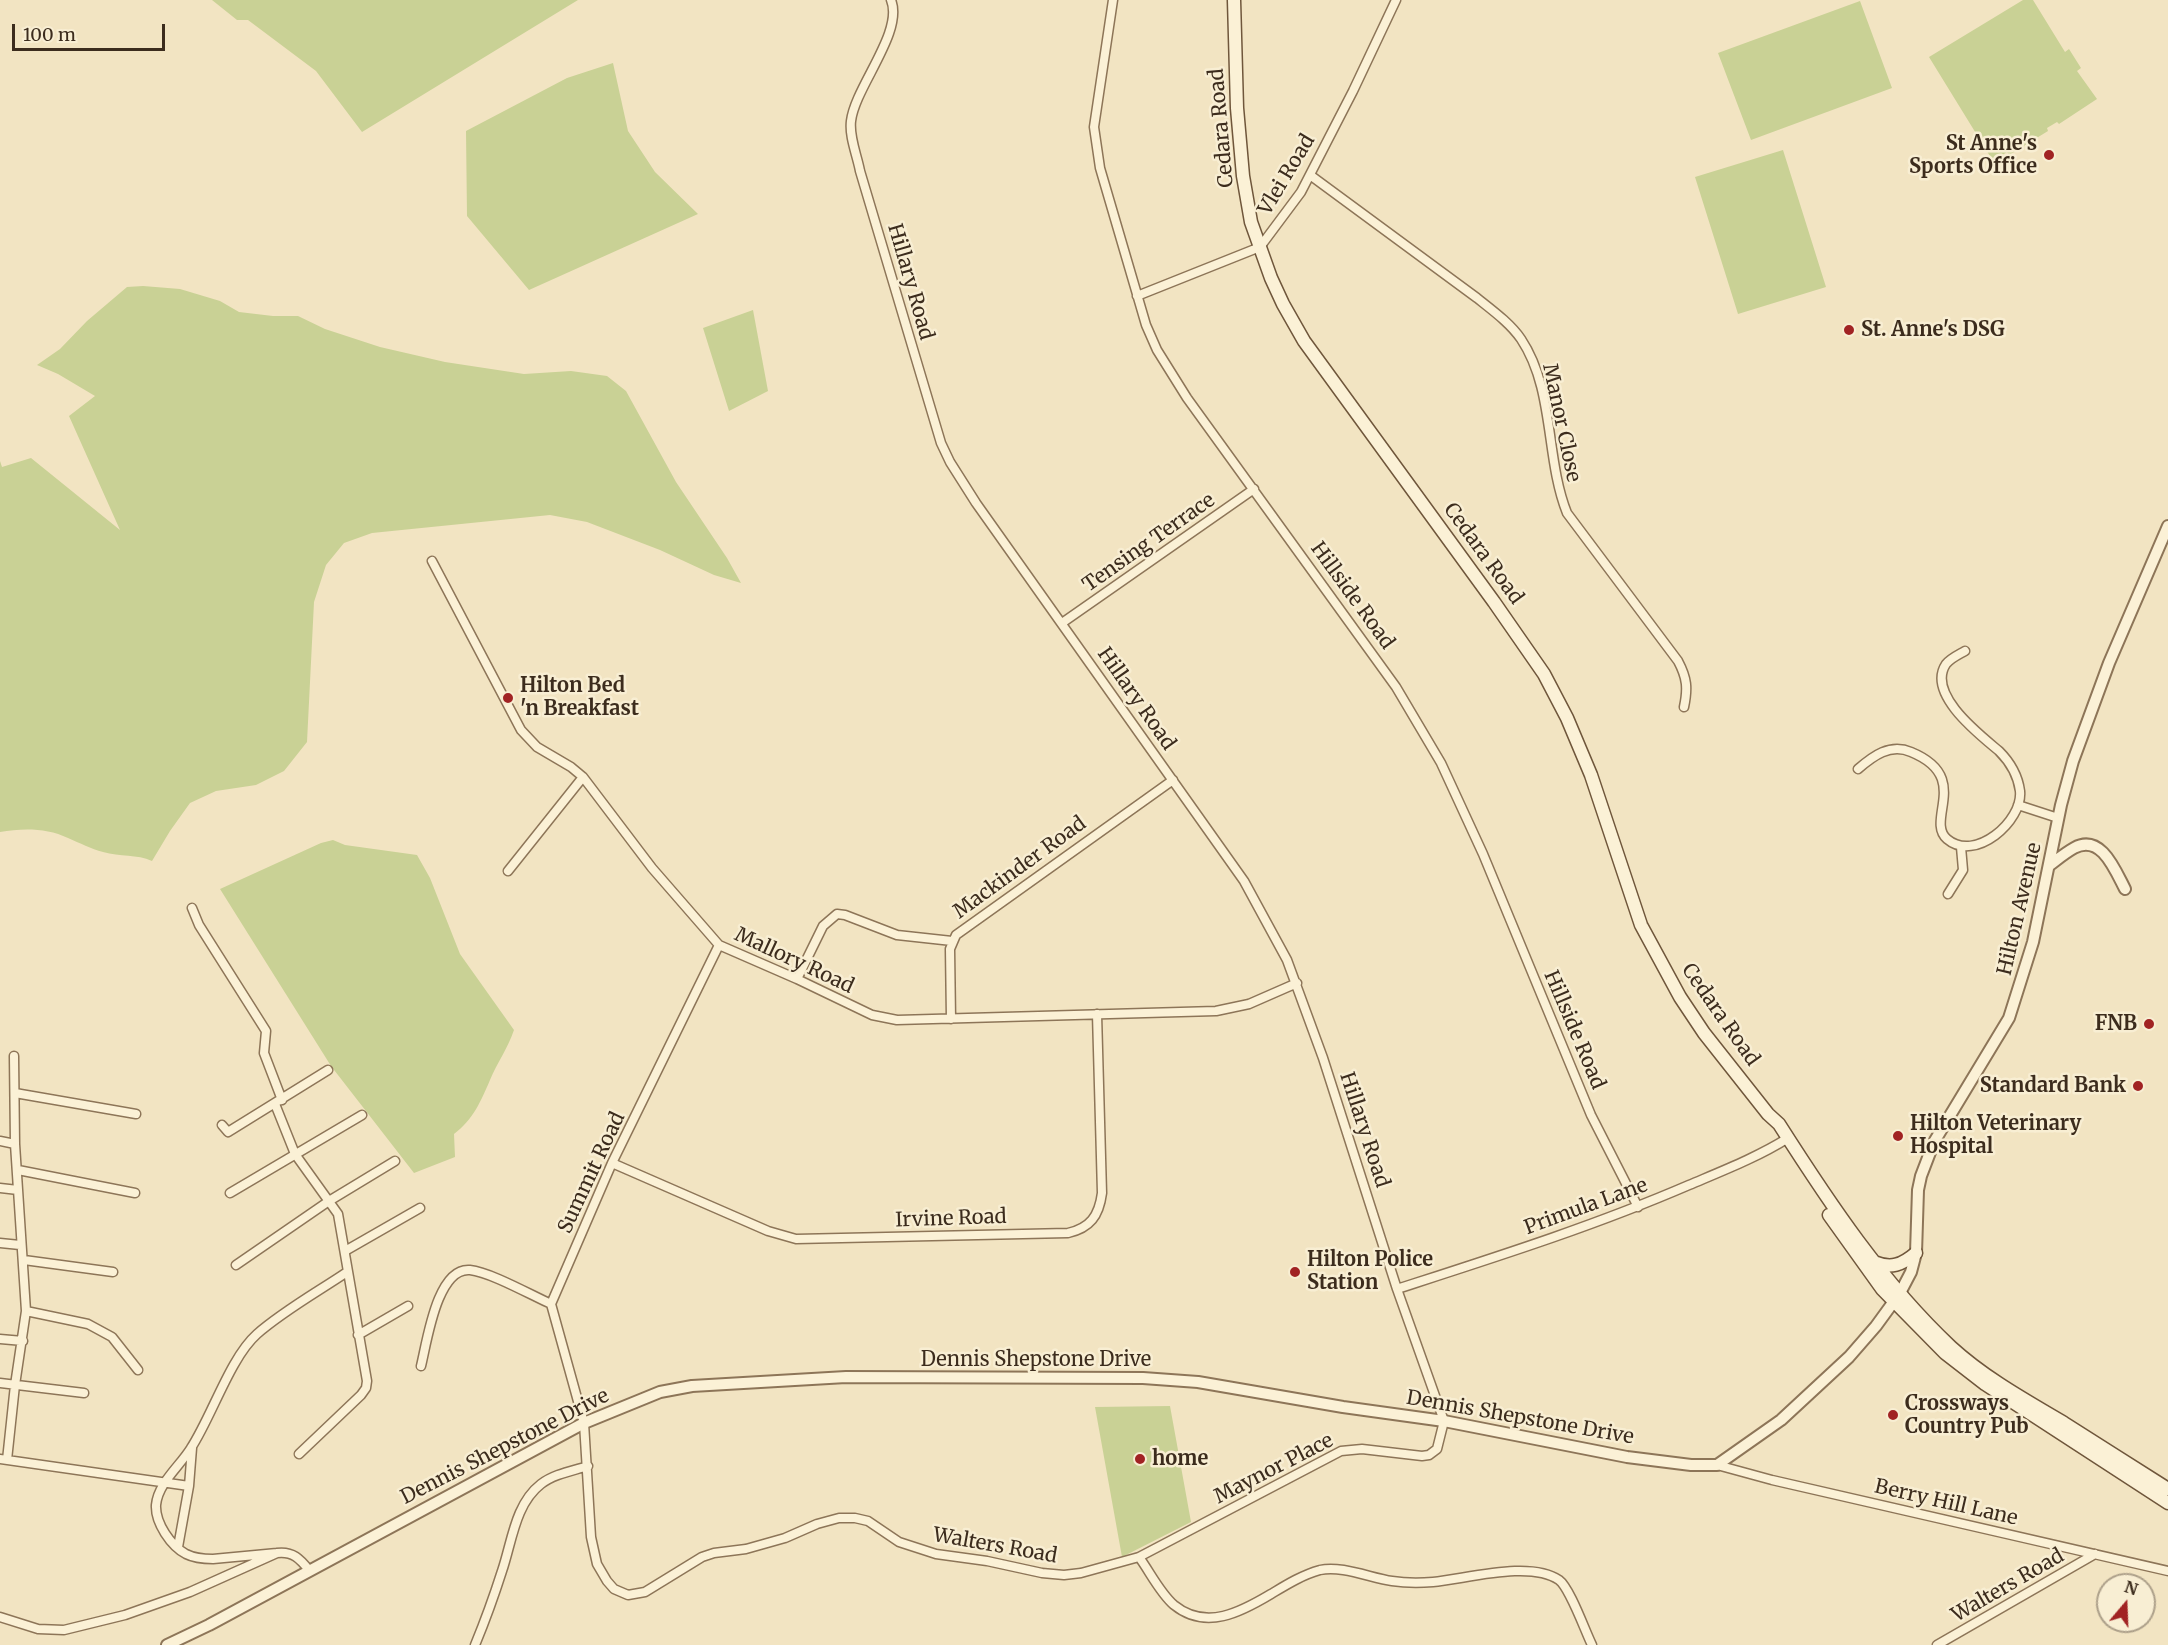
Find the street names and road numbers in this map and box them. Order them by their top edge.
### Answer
street label: Cedara Road [1205,68,1239,188]
street label: Vlei Road [1254,130,1320,220]
street label: Hillary Road [882,221,938,343]
street label: Manor Close [1537,362,1585,484]
street label: Tensing Terrace [1078,489,1220,597]
street label: Cedara Road [1438,499,1528,609]
street label: Hillside Road [1305,538,1399,654]
street label: Hillary Road [1092,643,1180,755]
street label: Mackinder Road [949,812,1091,924]
street label: Hilton Avenue [1993,840,2047,978]
street label: Mallory Road [731,923,857,999]
street label: Cedara Road [1676,959,1764,1071]
street label: Hillside Road [1538,967,1610,1093]
street label: Hillary Road [1334,1069,1394,1191]
street label: Summit Road [553,1109,631,1237]
street label: Primula Lane [1521,1174,1651,1240]
street label: Irvine Road [895,1205,1007,1233]
street label: Dennis Shepstone Drive [921,1348,1151,1372]
street label: Dennis Shepstone Drive [397,1384,613,1510]
street label: Dennis Shepstone Drive [1405,1386,1635,1450]
street label: Maynor Place [1210,1429,1338,1509]
street label: Berry Hill Lane [1872,1475,2020,1531]
street label: Walters Road [931,1523,1059,1569]
street label: Walters Road [1948,1544,2068,1628]

